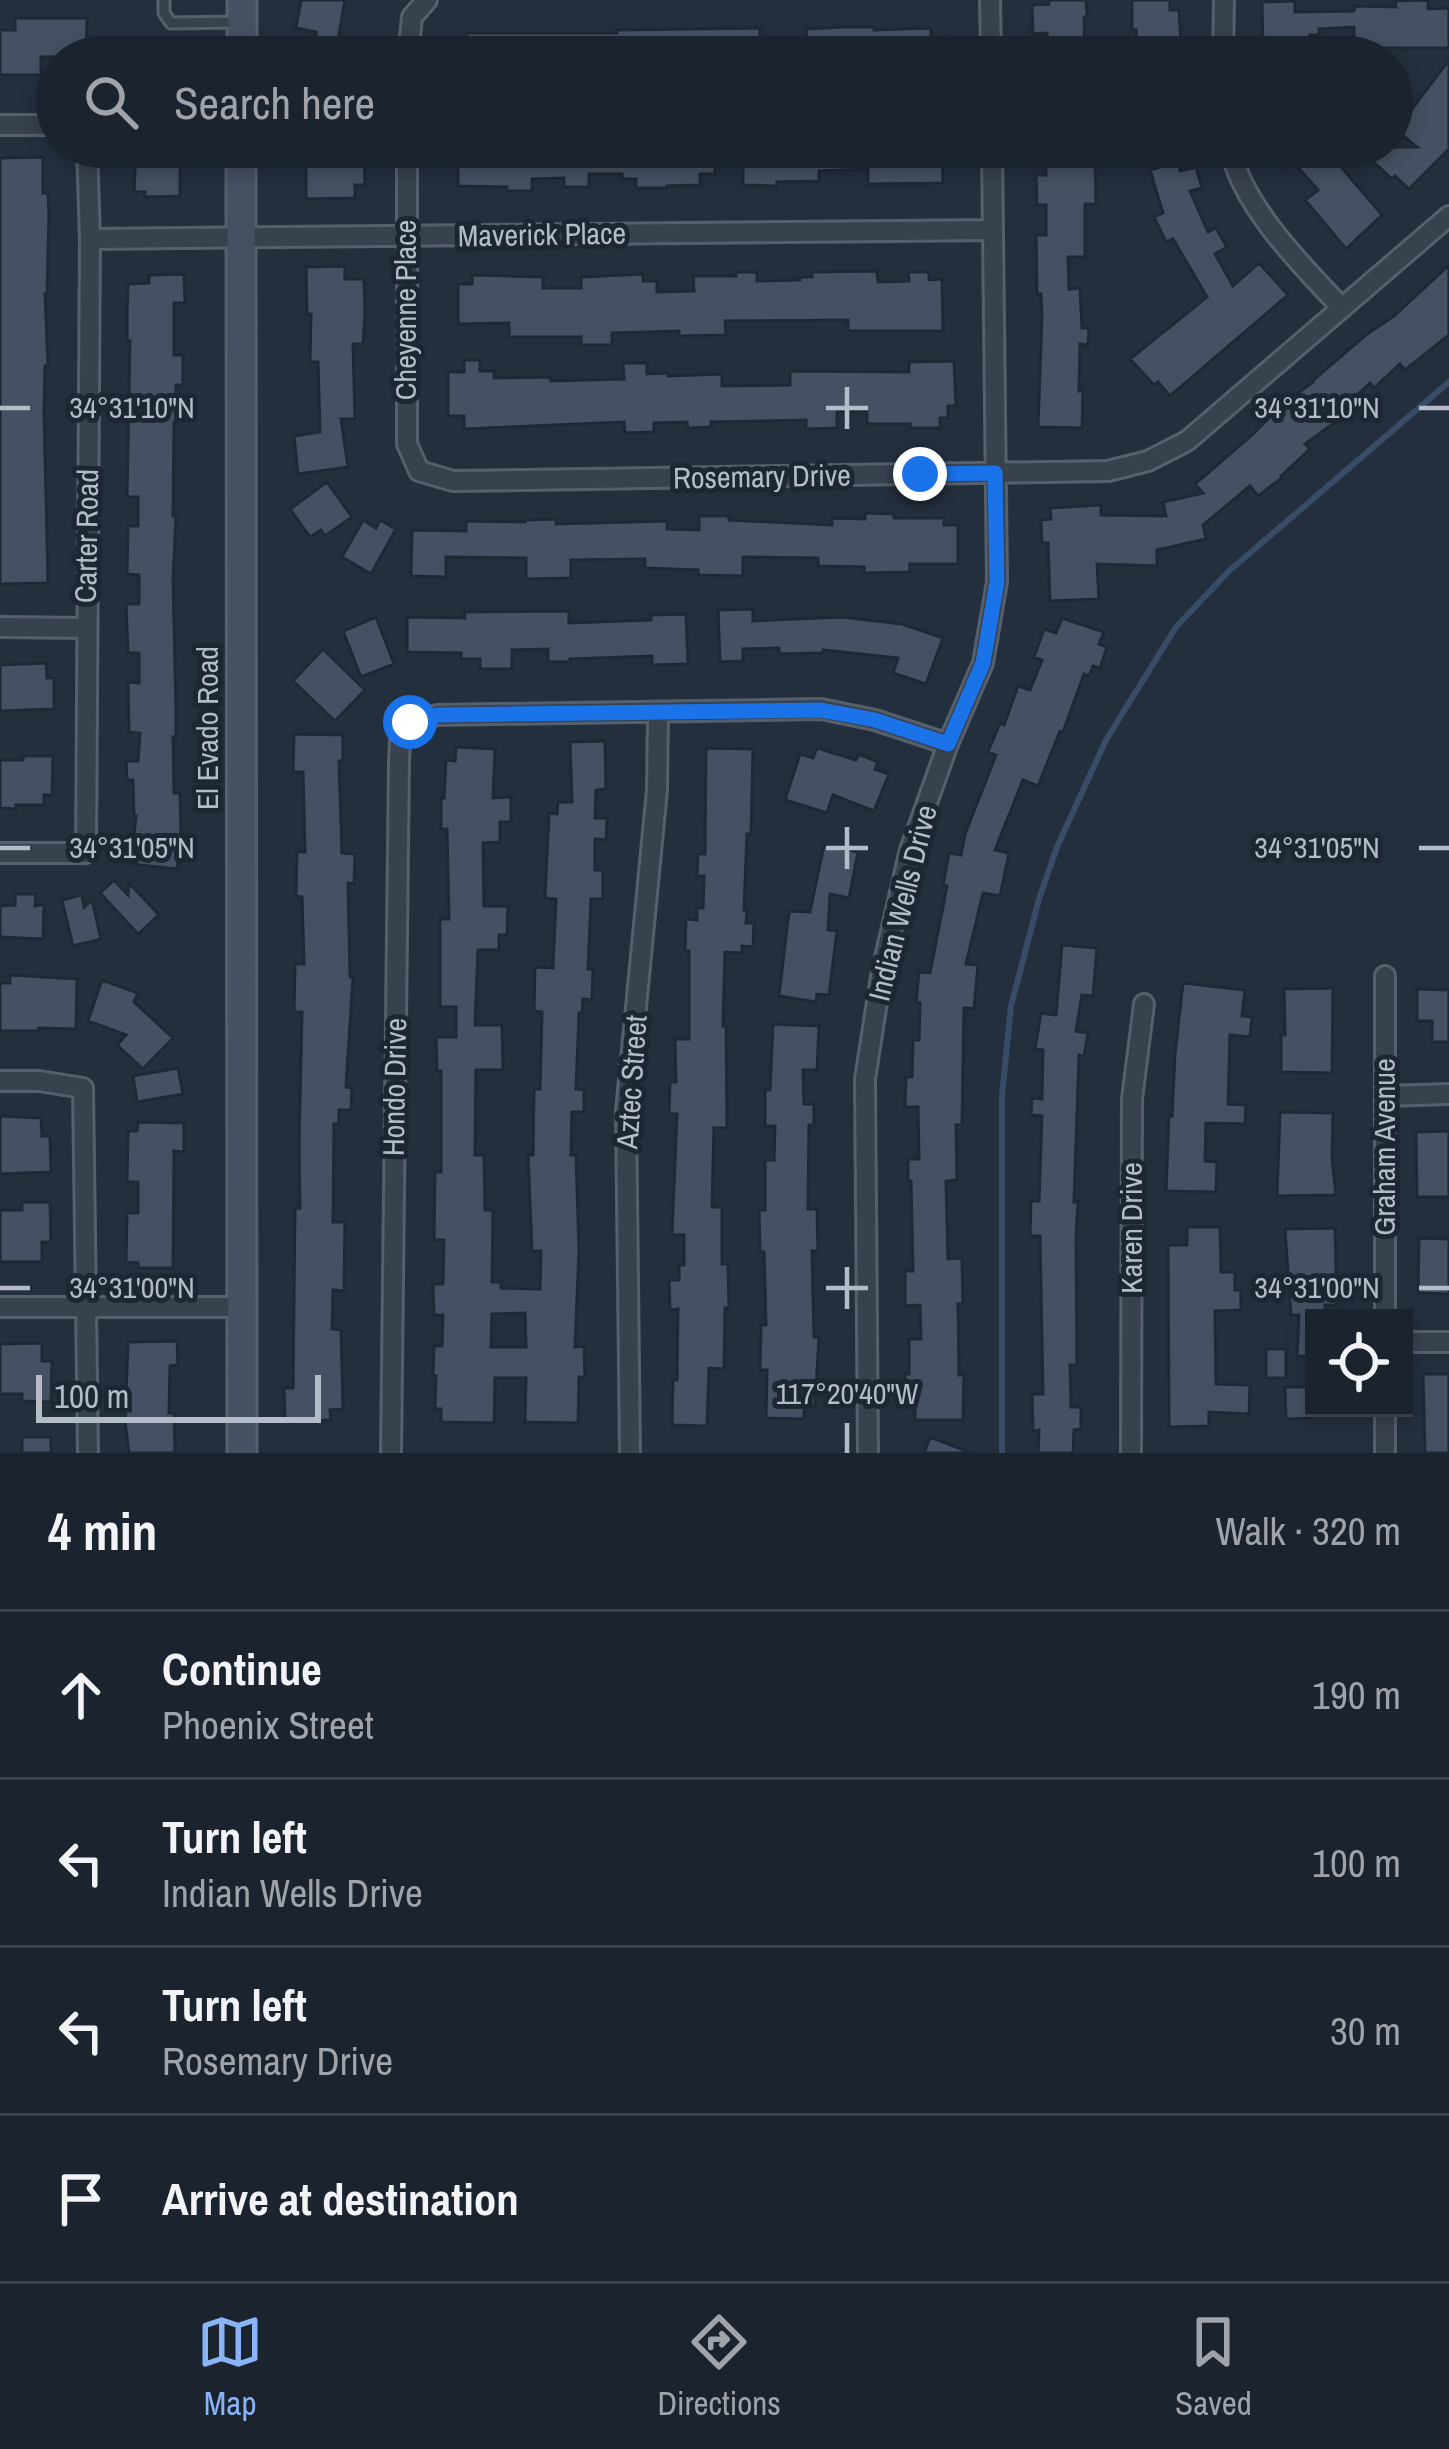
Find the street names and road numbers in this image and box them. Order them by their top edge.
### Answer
street label: Maverick Place [458,213,626,255]
street label: Cheyenne Place [385,220,425,400]
street label: Rosemary Drive [673,454,851,498]
street label: Carter Road [65,469,107,603]
street label: El Evado Road [187,646,227,810]
street label: Indian Wells Drive [858,801,946,1005]
street label: Aztec Street [606,1014,656,1151]
street label: Hondo Drive [373,1018,415,1156]
street label: Graham Avenue [1364,1058,1404,1236]
street label: Karen Drive [1111,1162,1151,1294]

